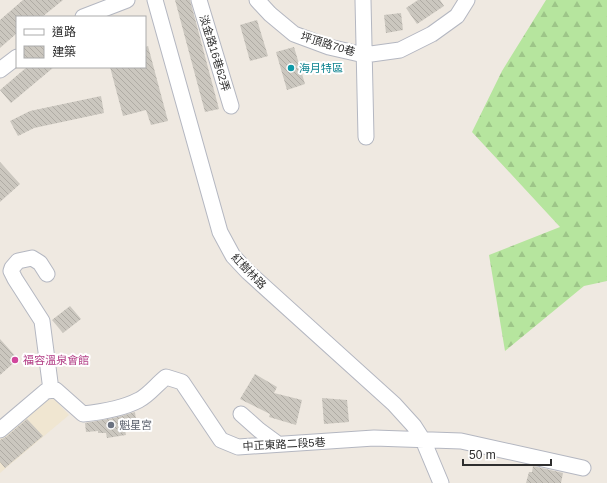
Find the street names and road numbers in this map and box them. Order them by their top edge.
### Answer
street label: 淡金路16巷62弄 [198,13,232,93]
street label: 坪頂路70巷 [299,30,357,58]
street label: 紅樹林路 [229,251,269,291]
street label: 中正東路二段5巷 [242,436,326,452]

